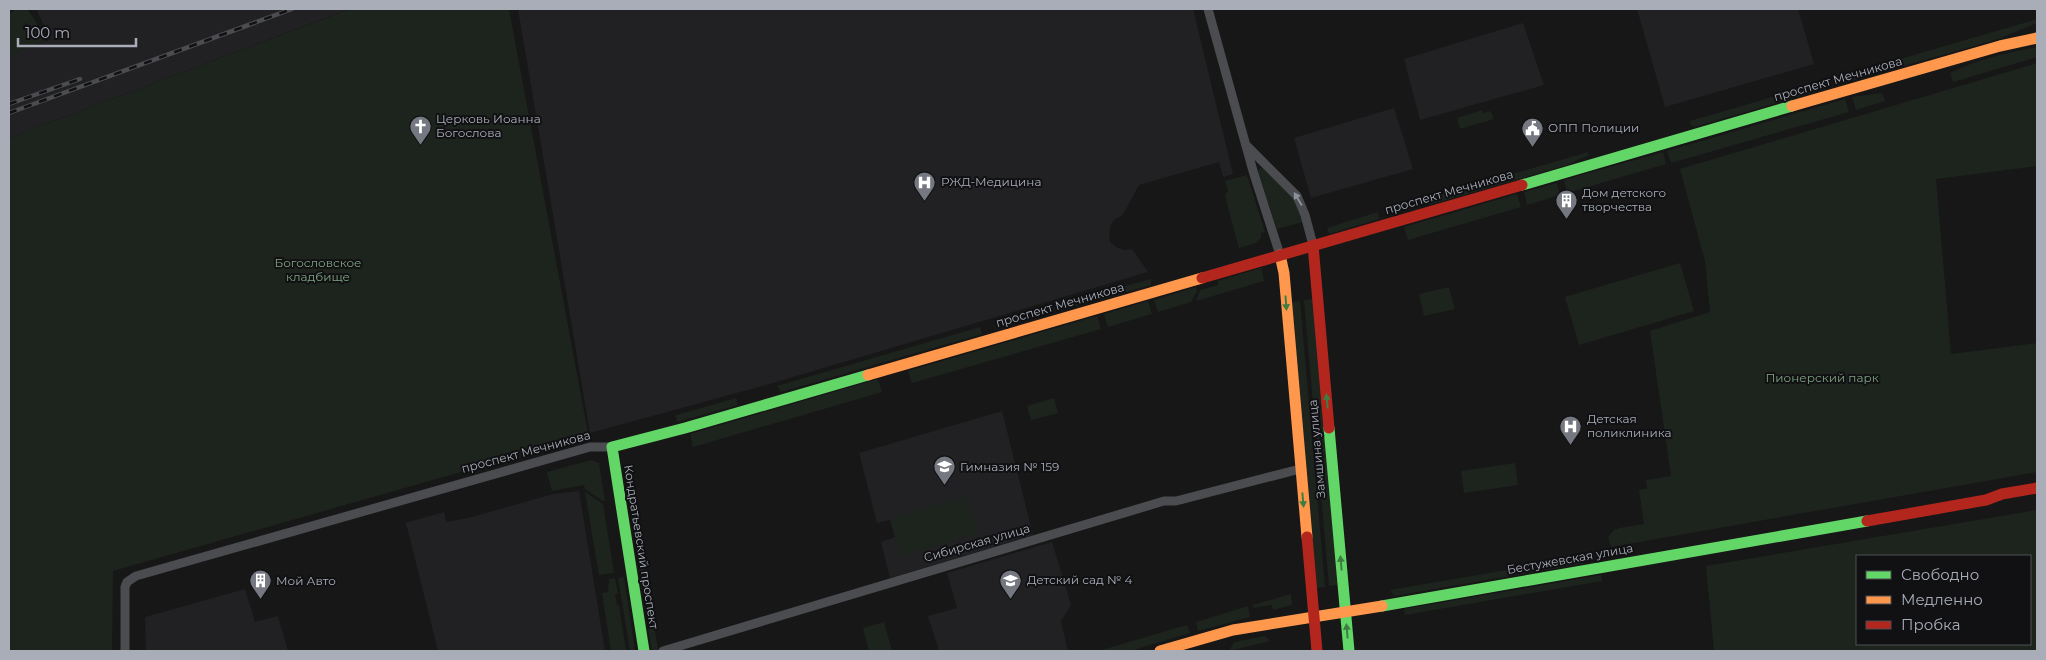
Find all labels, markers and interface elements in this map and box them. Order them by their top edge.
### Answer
scale bar [18,15,135,47]
text: 100 m [25,23,70,42]
street label: проспект Мечникова [1772,53,1904,104]
place label: Церковь Иоанна Богослова [436,111,541,140]
church icon: Церковь Иоанна Богослова [408,114,432,145]
public building icon: ОПП Полиции [1520,116,1544,147]
place label: ОПП Полиции [1548,120,1639,135]
street label: проспект Мечникова [1383,166,1515,217]
hospital icon: РЖД-Медицина [913,170,937,201]
place label: РЖД-Медицина [941,174,1041,189]
place label: Дом детского творчества [1582,185,1667,214]
building icon: Дом детского творчества [1554,188,1578,219]
one-way arrow [1293,193,1302,206]
park label: Богословское кладбище [274,255,362,284]
street label: проспект Мечникова [994,279,1126,330]
one-way arrow [1282,295,1290,311]
park label: Пионерский парк [1765,370,1879,385]
one-way arrow [1322,393,1330,409]
street label: Замшина улица [1305,399,1328,499]
place label: Детская поликлиника [1587,411,1672,440]
hospital icon: Детская поликлиника [1559,414,1583,445]
street label: проспект Мечникова [460,427,592,476]
school or university icon: Гимназия № 159 [932,455,956,486]
place label: Гимназия № 159 [960,459,1059,474]
street label: Кондратьевский проспект [621,464,662,630]
one-way arrow [1299,492,1307,508]
street label: Сибирская улица [922,520,1032,565]
street label: Бестужевская улица [1506,540,1634,577]
one-way arrow [1337,555,1345,571]
legend [1856,555,2031,645]
text: Свободно [1901,565,1979,584]
school or university icon: Детский сад № 4 [999,568,1023,599]
building icon: Мой Авто [248,569,272,600]
place label: Детский сад № 4 [1027,572,1133,587]
place label: Мой Авто [276,573,336,588]
text: Медленно [1901,590,1983,609]
text: Пробка [1901,615,1960,634]
one-way arrow [1343,623,1351,639]

